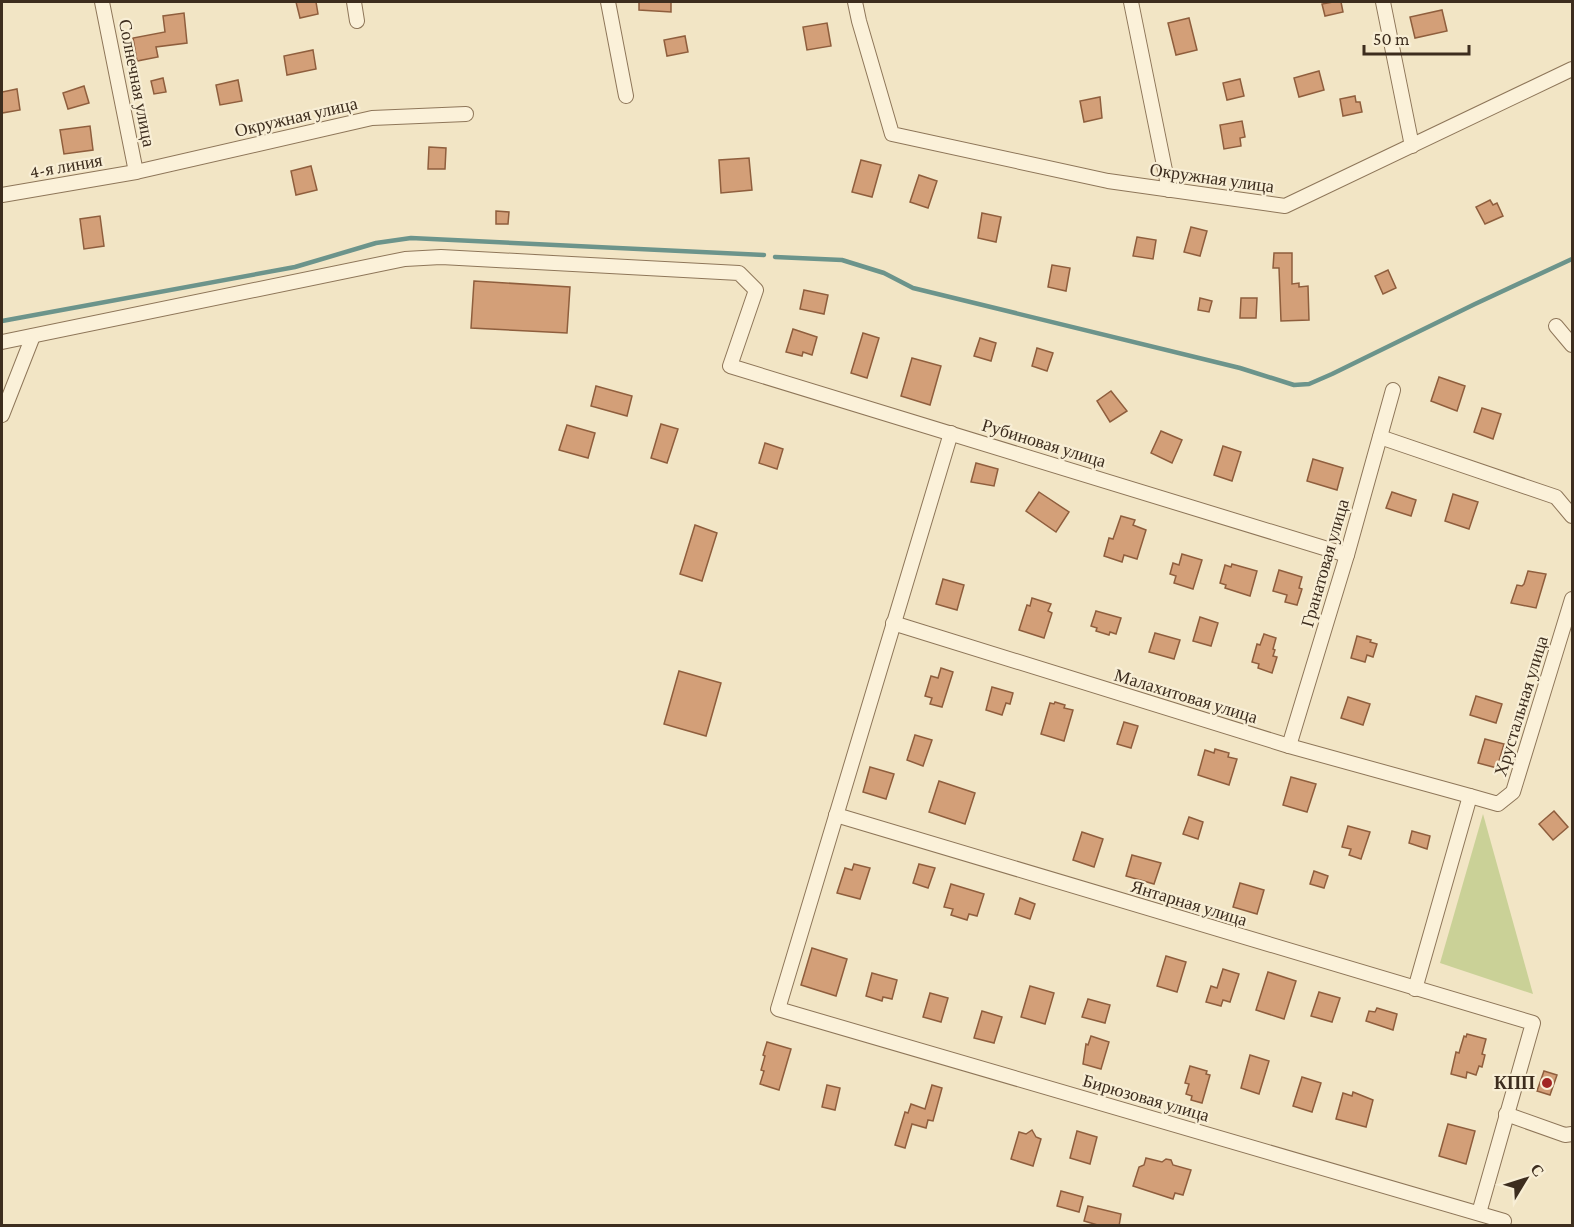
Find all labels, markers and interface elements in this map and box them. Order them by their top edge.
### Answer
street label: Солнечная улица [115,17,159,149]
scale bar [1364,18,1469,56]
text: 50 m [1373,29,1410,49]
street label: Окружная улица [233,93,359,141]
street label: 4-я линия [28,150,104,182]
street label: Окружная улица [1148,159,1276,197]
street label: Рубиновая улица [980,415,1108,471]
street label: Гранатовая улица [1297,497,1353,629]
street label: Хрустальная улица [1490,633,1552,779]
street label: Малахитовая улица [1112,665,1260,727]
street label: Янтарная улица [1128,876,1250,930]
street label: Бирюзовая улица [1080,1070,1212,1126]
place label: КПП [1494,1073,1535,1093]
marker: КПП [1540,1076,1554,1090]
north arrow [1496,1149,1556,1209]
text: С [1527,1160,1548,1180]

